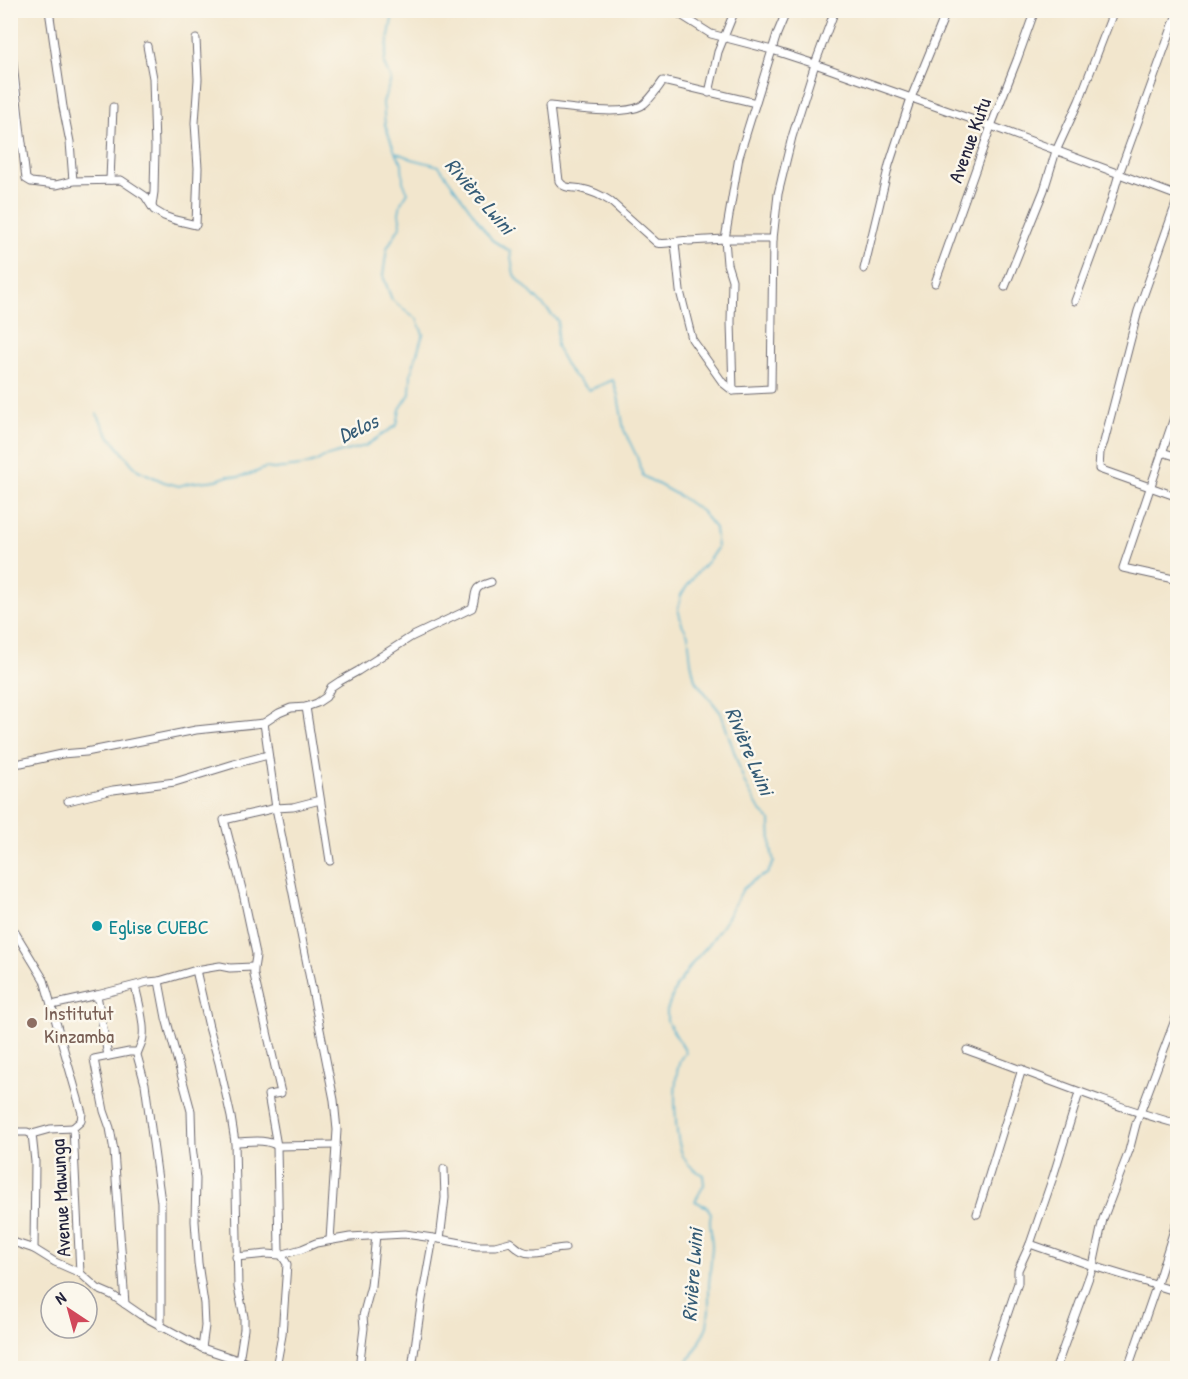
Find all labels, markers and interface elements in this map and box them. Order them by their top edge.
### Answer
street label: Avenue Kutu [941,94,997,186]
water label: Rivière Lwini [438,151,523,242]
water label: Delos [334,405,384,450]
water label: Rivière Lwini [718,702,782,802]
place label: Eglise CUEBC [109,913,209,940]
marker: Eglise CUEBC [90,919,104,933]
place label: Institutut Kinzamba [44,999,115,1049]
marker: Institutut Kinzamba [25,1016,39,1030]
street label: Avenue Mawunga [43,1138,77,1258]
water label: Rivière Lwini [674,1225,710,1323]
north arrow [39,1280,99,1340]
text: N [50,1286,70,1309]

